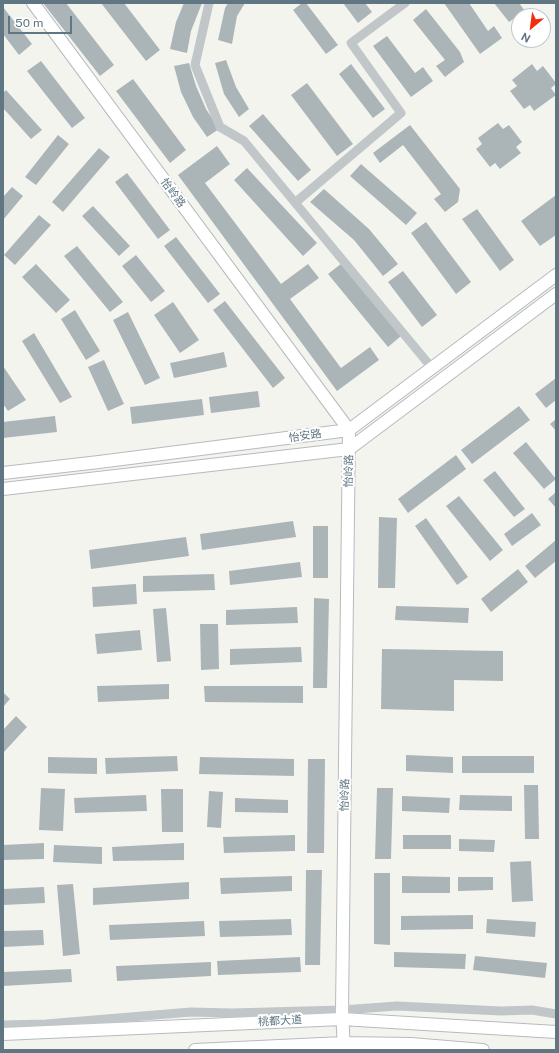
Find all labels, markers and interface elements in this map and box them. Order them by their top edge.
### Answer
scale bar [10,8,74,34]
north arrow [511,8,551,48]
text: 50 m [15,16,43,30]
text: N [519,30,532,45]
street label: 怡岭路 [158,176,188,210]
street label: 怡安路 [288,427,322,445]
street label: 怡岭路 [342,454,356,488]
street label: 怡岭路 [338,778,352,812]
street label: 桃都大道 [258,1013,302,1029]

